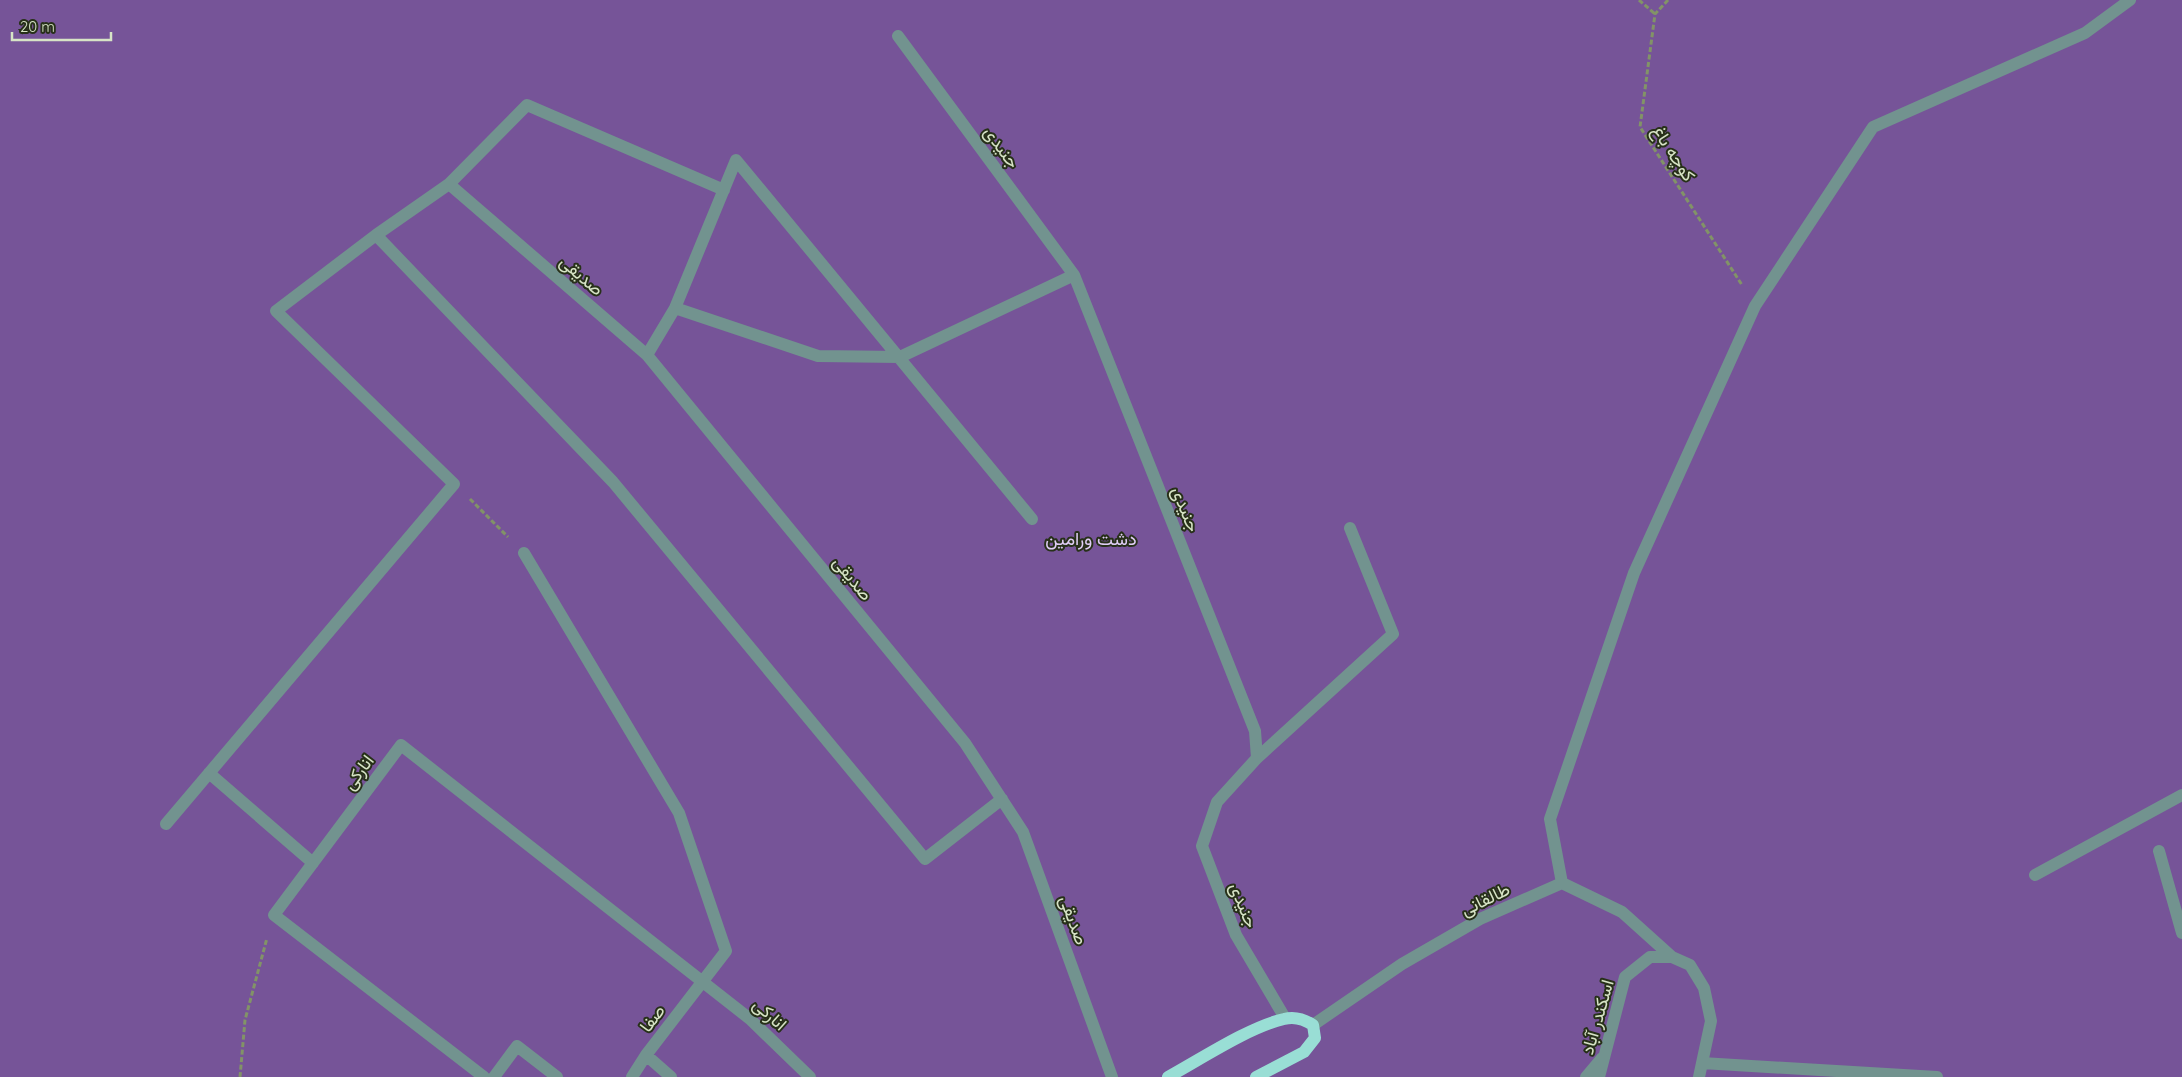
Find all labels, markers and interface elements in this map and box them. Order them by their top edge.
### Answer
scale bar [12,10,111,42]
text: 20 m [20,17,55,36]
street label: کوچه باغ [1646,120,1701,186]
street label: جنیدی [979,121,1025,173]
street label: صدیقی [555,250,609,300]
street label: جنیدی [1167,483,1205,535]
park label: دشت ورامین [1045,527,1137,550]
street label: صدیقی [828,551,878,605]
street label: انارکی [337,750,379,794]
street label: طالقانی [1457,877,1513,921]
street label: جنیدی [1225,879,1263,931]
street label: صدیقی [1054,892,1094,948]
street label: اسکندر آباد [1575,977,1619,1057]
street label: انارکی [748,993,792,1035]
street label: صفا [634,1000,670,1036]

